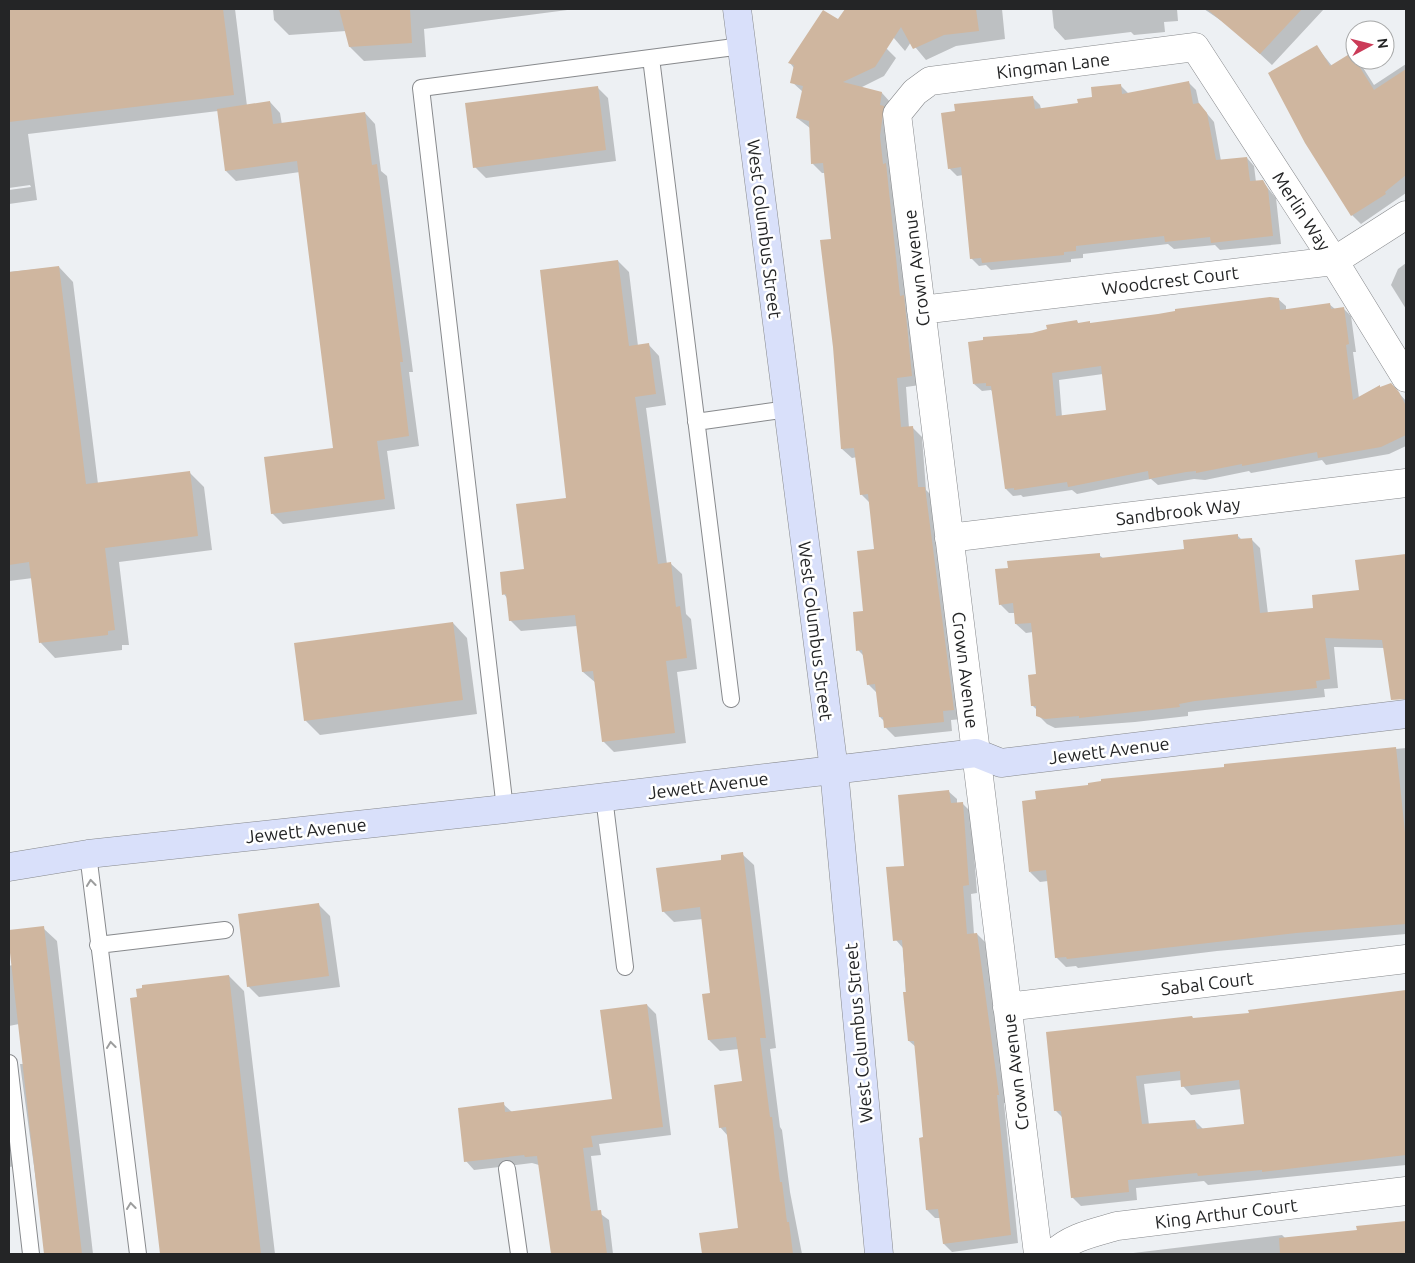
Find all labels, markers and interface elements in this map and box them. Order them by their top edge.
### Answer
north arrow [1345,20,1395,70]
text: N [1374,37,1391,50]
street label: Kingman Lane [995,48,1111,82]
street label: West Columbus Street [744,138,786,320]
street label: Merlin Way [1269,168,1335,254]
street label: Crown Avenue [899,209,933,327]
street label: Woodcrest Court [1100,262,1240,298]
street label: Sandbrook Way [1115,493,1242,529]
street label: West Columbus Street [795,540,837,722]
street label: Crown Avenue [949,611,983,729]
street label: Jewett Avenue [1047,733,1171,767]
street label: Jewett Avenue [646,768,770,802]
street label: Jewett Avenue [244,814,368,846]
one-way arrow [86,879,97,887]
street label: West Columbus Street [840,942,876,1124]
street label: Sabal Court [1160,967,1254,999]
street label: Crown Avenue [998,1013,1032,1131]
one-way arrow [106,1040,117,1048]
street label: King Arthur Court [1154,1194,1298,1232]
one-way arrow [127,1202,137,1210]

